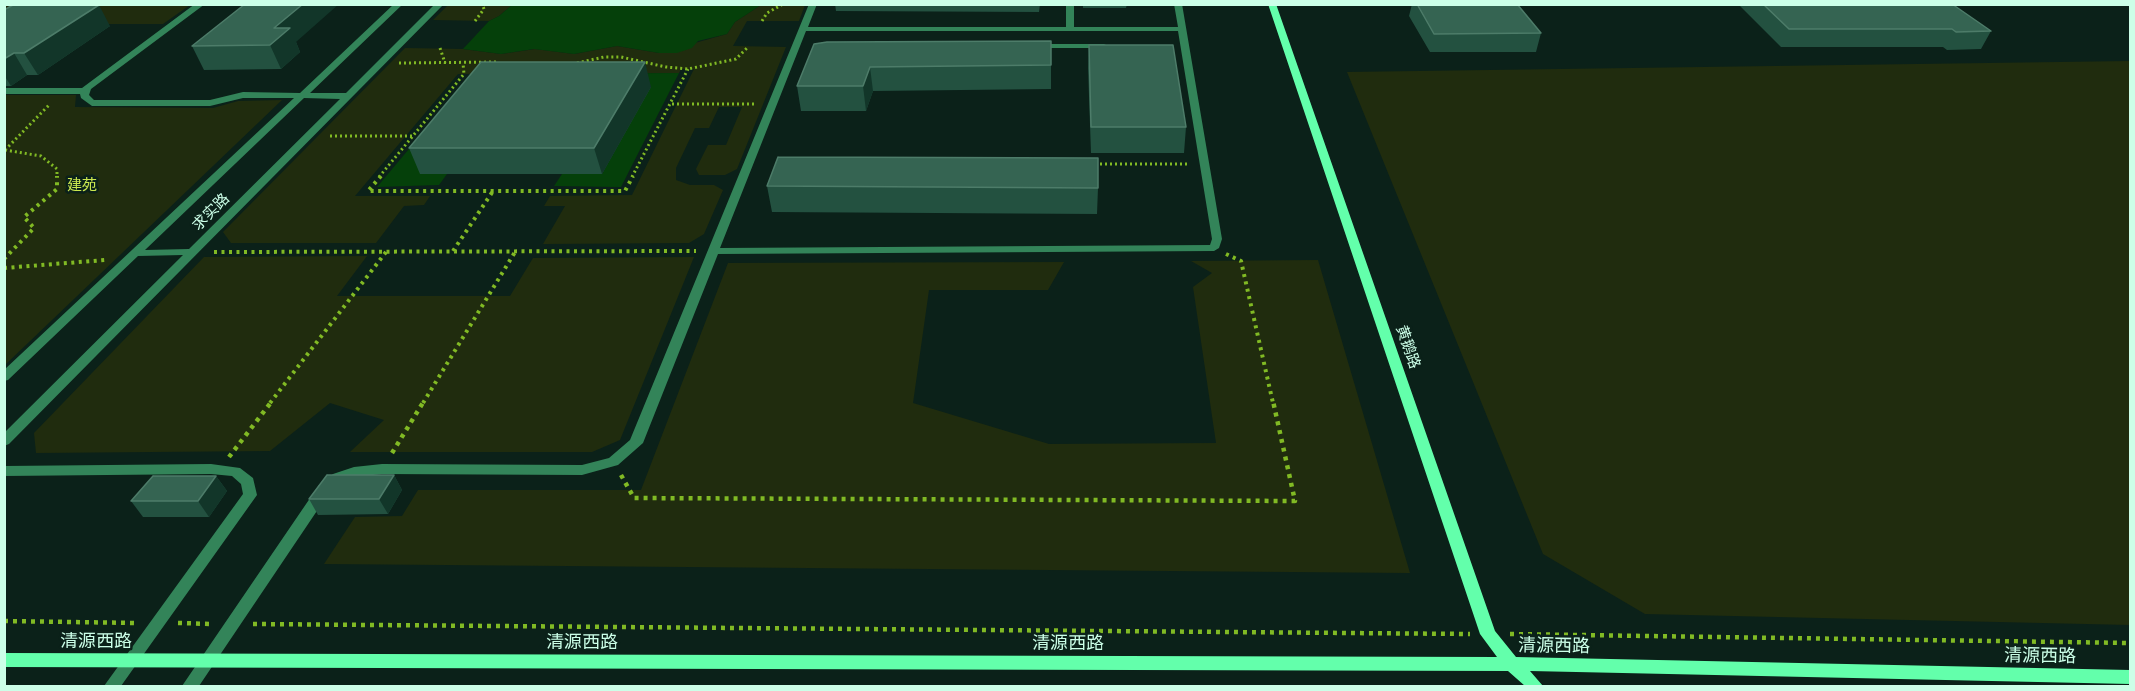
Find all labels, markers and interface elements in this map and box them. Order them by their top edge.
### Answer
park label: 建苑 [67,176,97,194]
street label: 求实路 [189,190,233,234]
street label: 黄鹅路 [1392,323,1424,371]
street label: 清源西路 [60,630,132,652]
street label: 清源西路 [546,631,618,653]
street label: 清源西路 [1032,632,1104,654]
street label: 清源西路 [1518,635,1590,657]
street label: 清源西路 [2004,645,2076,667]

